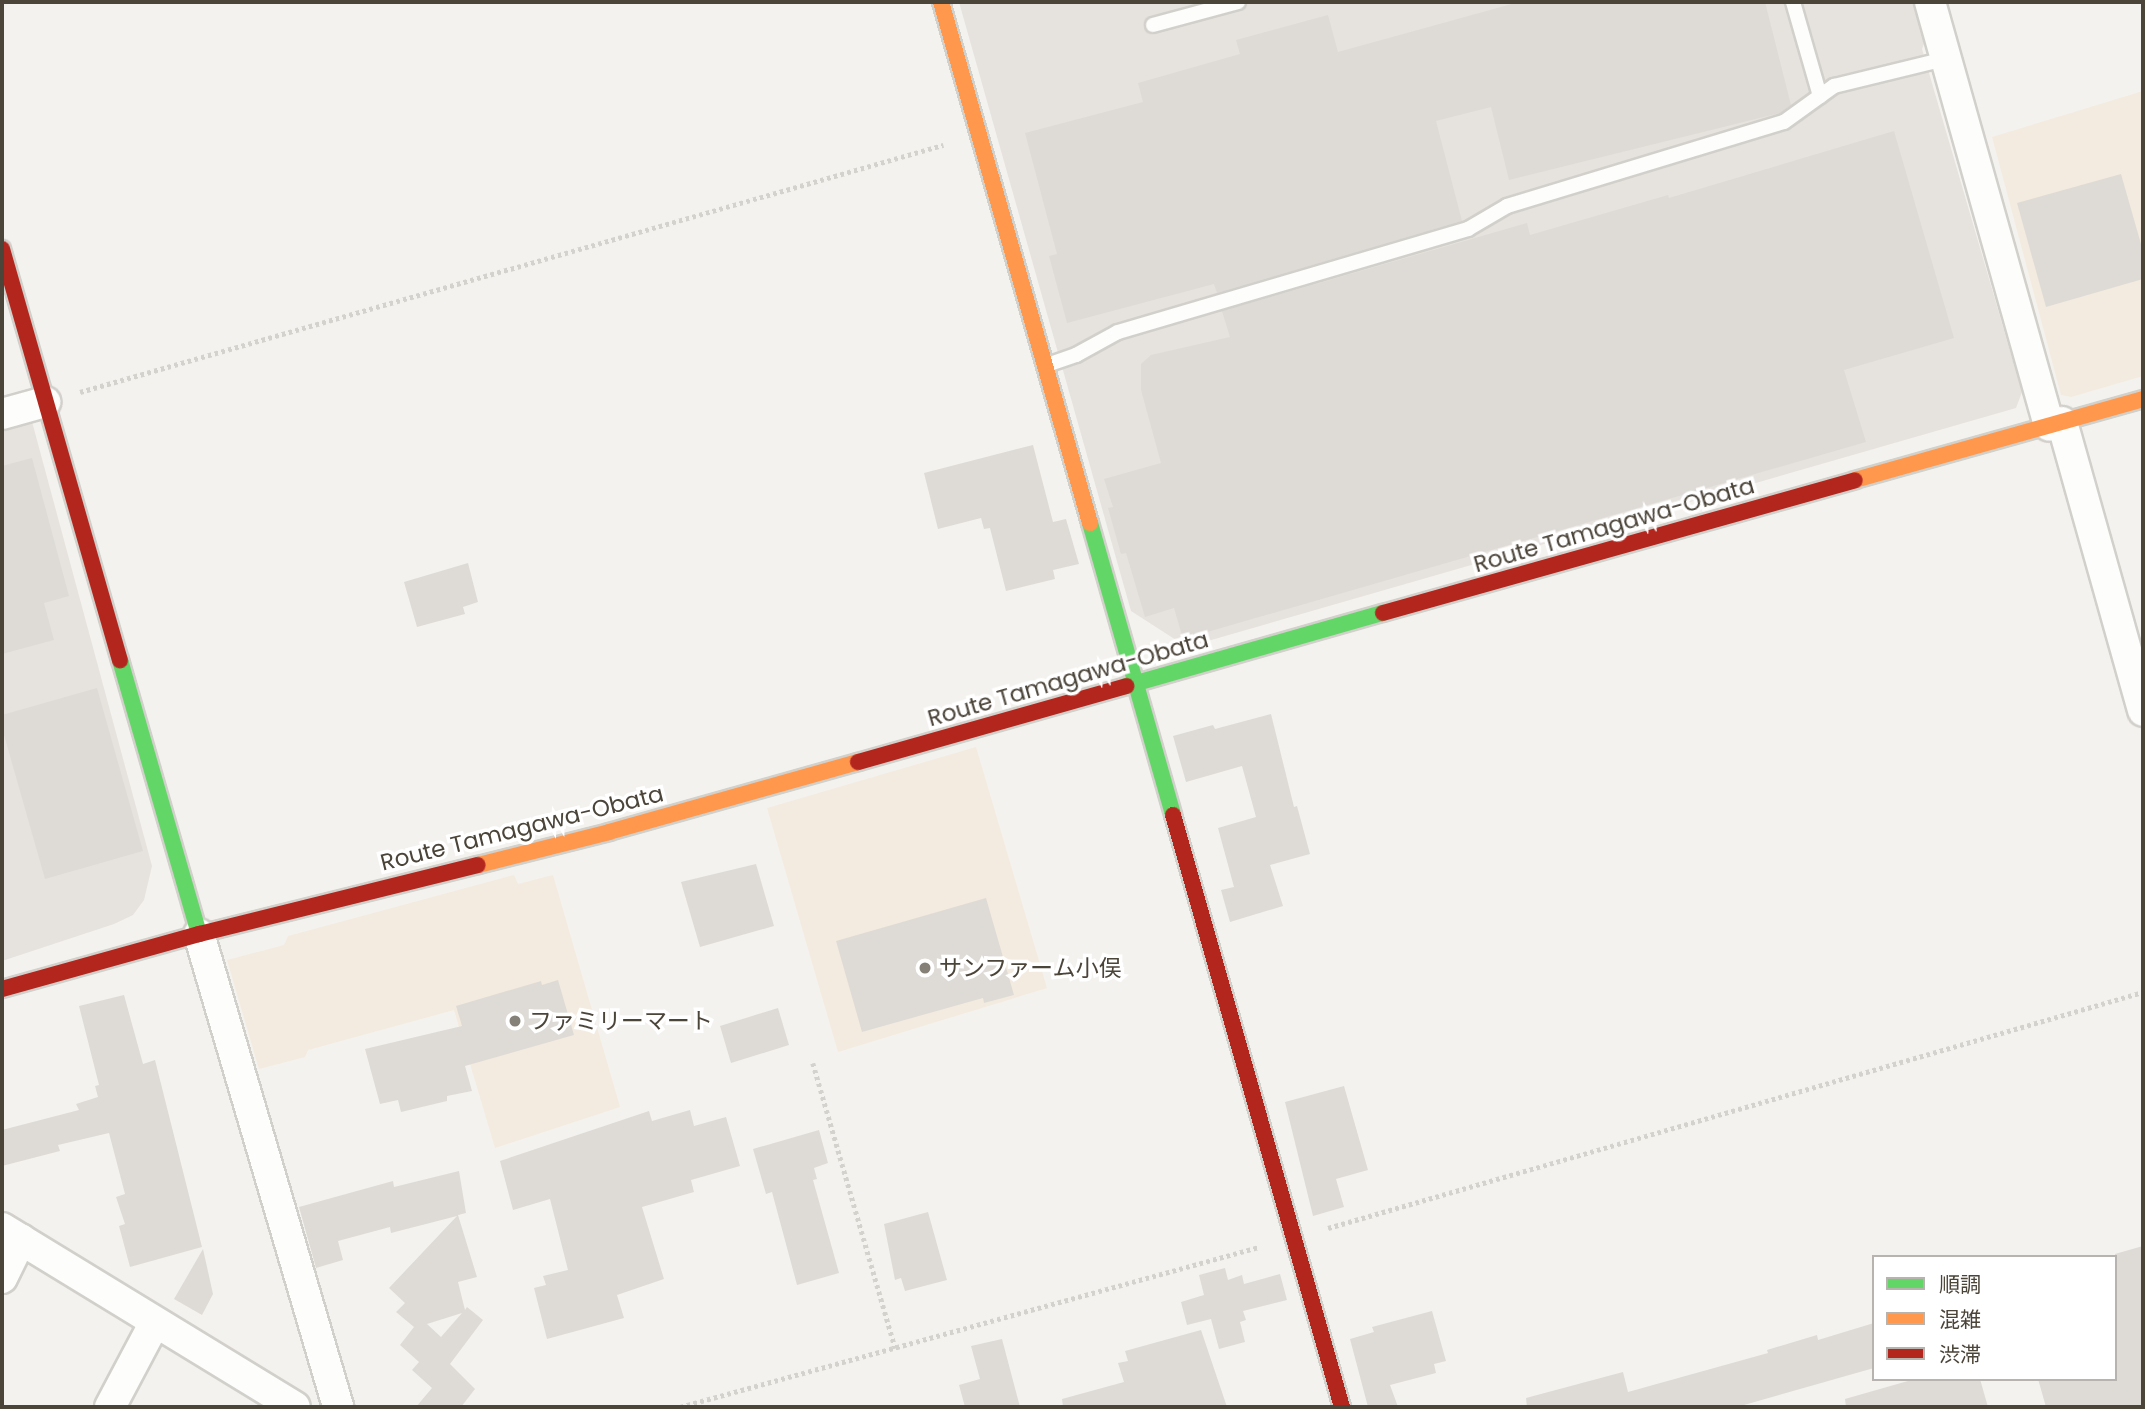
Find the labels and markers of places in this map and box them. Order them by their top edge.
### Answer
place label: サンファーム小俣 [939,954,1123,982]
marker: サンファーム小俣 [917,960,933,976]
place label: ファミリーマート [529,1007,713,1035]
marker: ファミリーマート [507,1013,523,1029]

